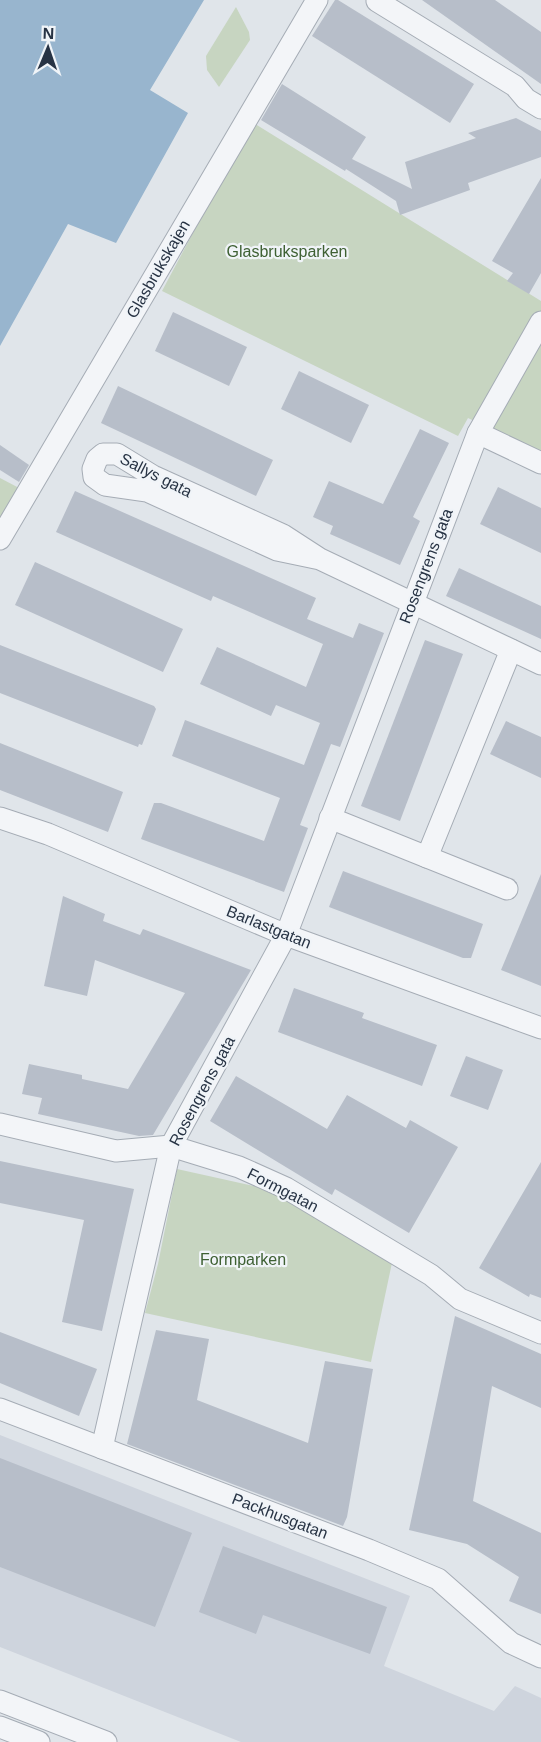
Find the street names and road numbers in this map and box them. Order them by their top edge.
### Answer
street label: Glasbrukskajen [123,217,193,321]
street label: Sallys gata [117,450,195,500]
street label: Rosengrens gata [396,506,456,626]
street label: Barlastgatan [224,902,314,952]
street label: Rosengrens gata [166,1033,238,1149]
street label: Formgatan [245,1165,321,1215]
street label: Packhusgatan [230,1490,330,1542]

